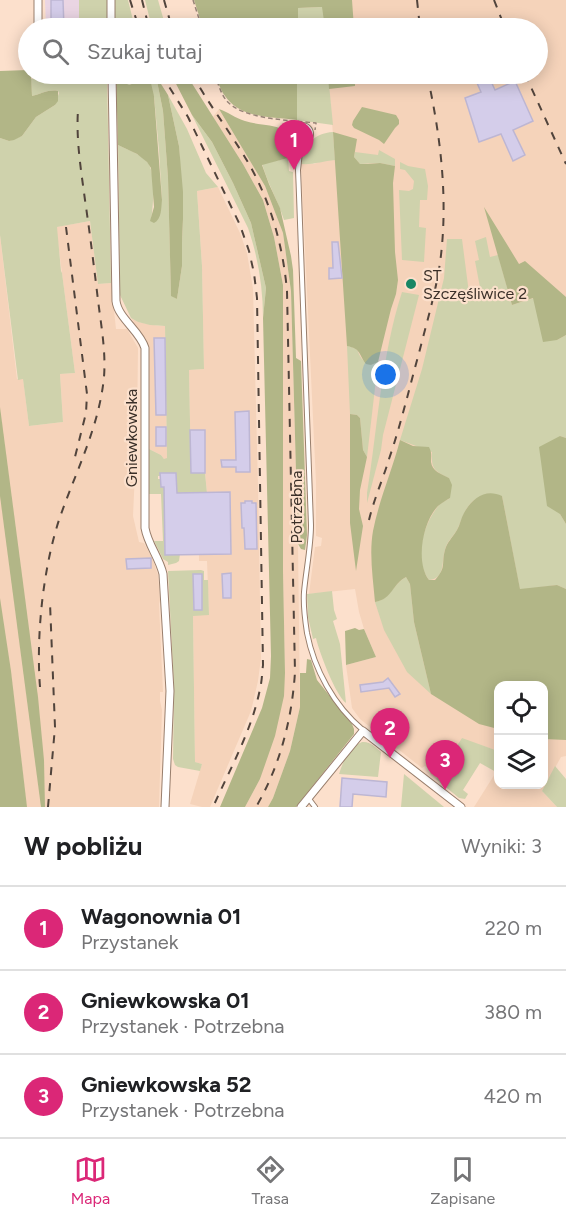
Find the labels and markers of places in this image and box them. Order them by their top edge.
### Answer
pin: 1 [274,120,314,170]
place label: ST Szczęśliwice 2 [423,266,527,303]
marker: ST Szczęśliwice 2 [404,277,418,291]
pin: 2 [370,708,410,758]
pin: 3 [426,740,464,790]

